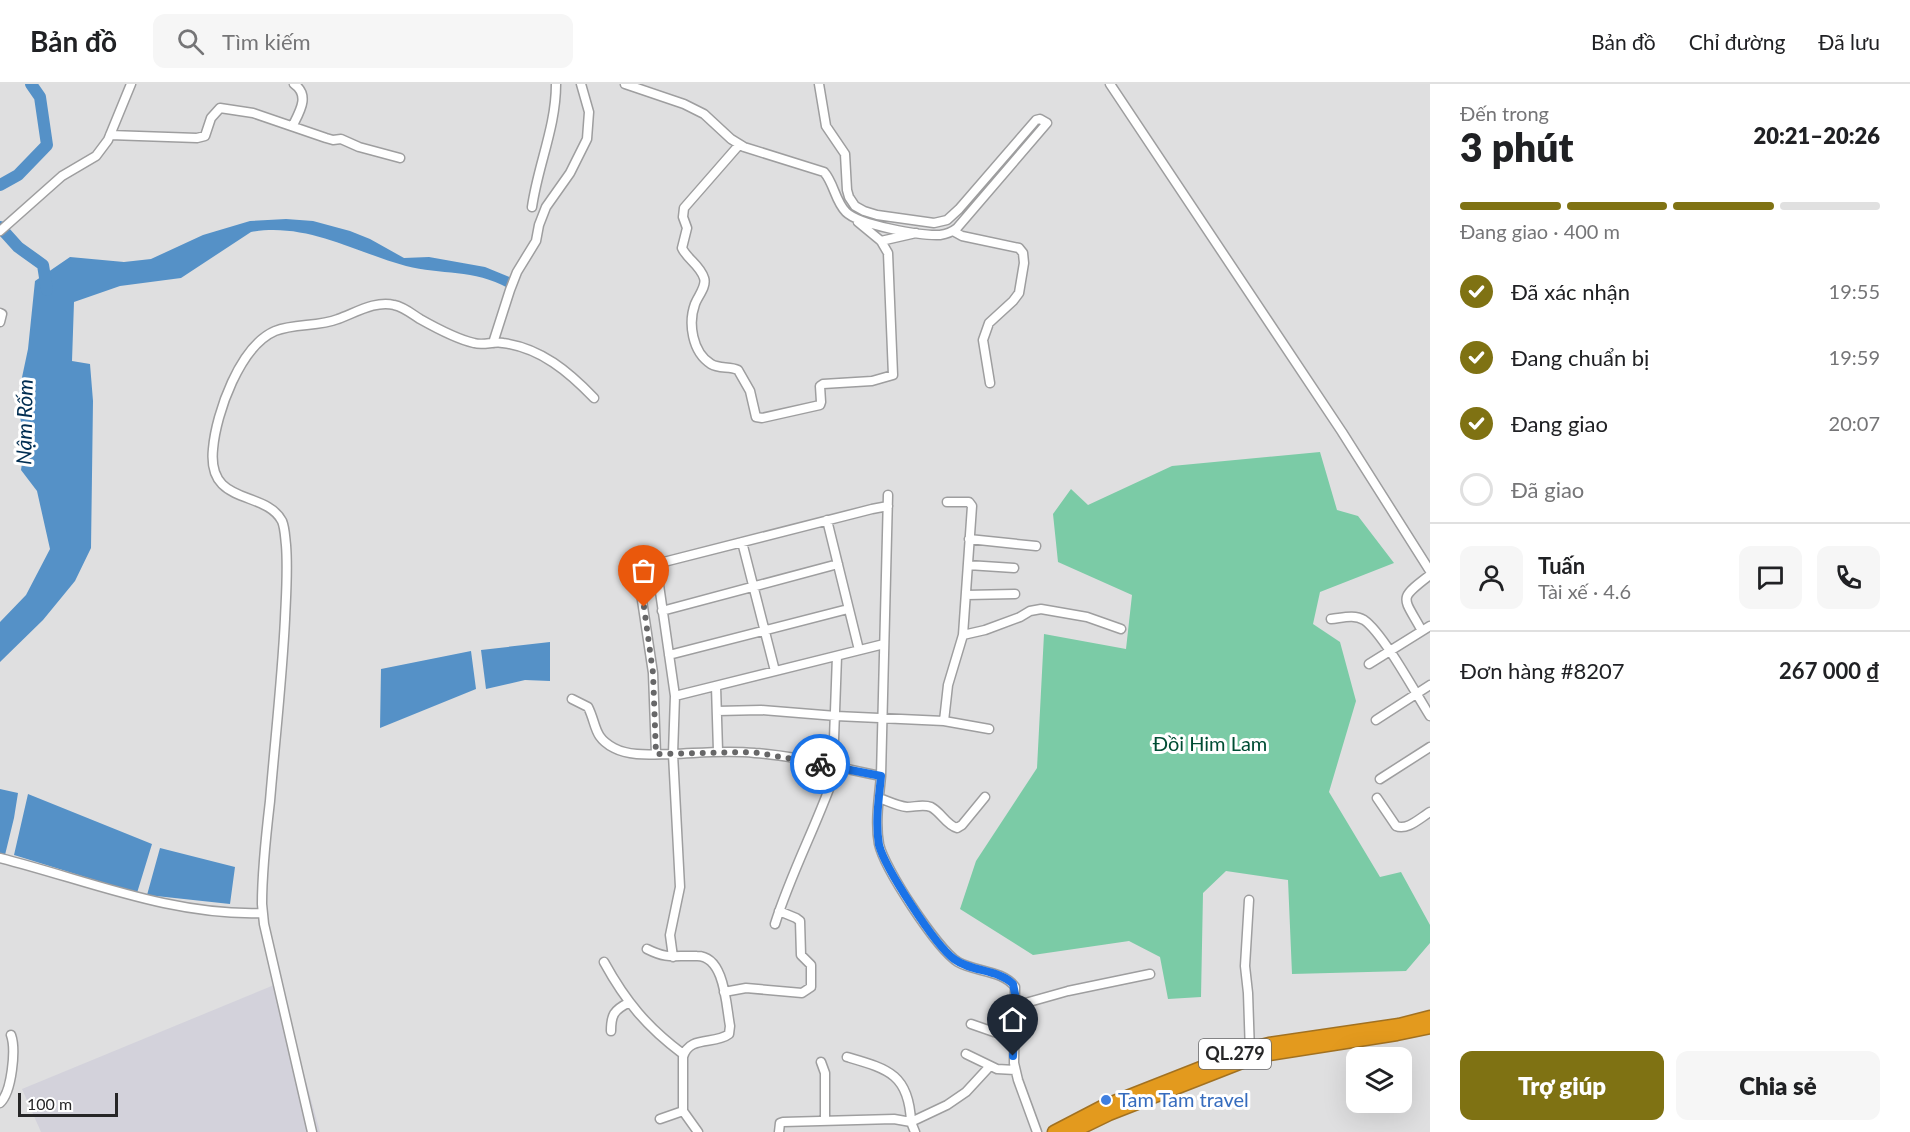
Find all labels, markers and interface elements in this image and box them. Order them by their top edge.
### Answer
search box [153,14,573,68]
text: Bản đồ [30,24,117,58]
icon: search [174,25,207,58]
text: Tìm kiếm [222,28,311,55]
text: Bản đồ [1591,29,1656,54]
text: Chỉ đường [1689,29,1785,54]
text: Đã lưu [1818,29,1880,54]
text: Đến trong [1460,101,1549,125]
text: 20:21–20:26 [1754,122,1880,149]
text: 3 phút [1460,124,1574,170]
text: Đang giao · 400 m [1460,219,1620,243]
icon: check [1460,275,1493,308]
text: Đã xác nhận [1511,278,1630,305]
text: 19:55 [1829,279,1880,303]
icon: check [1460,341,1493,374]
text: Đang chuẩn bị [1511,344,1649,371]
text: 19:59 [1829,345,1880,369]
water label: Nậm Rốm [10,379,37,465]
icon: check [1460,407,1493,440]
text: Đang giao [1511,410,1608,437]
text: 20:07 [1829,411,1880,435]
text: Đã giao [1511,476,1584,503]
pin [618,545,669,607]
button: person [1460,546,1523,609]
button: chat [1739,546,1802,609]
button: phone [1817,546,1880,609]
text: Tuấn [1538,552,1585,579]
icon: bag [627,554,660,587]
text: Tài xế · 4.6 [1538,579,1631,603]
text: Đơn hàng #8207 [1460,657,1624,684]
text: 267 000 ₫ [1779,657,1880,684]
park label: Đồi Him Lam [1153,731,1267,755]
courier [790,734,850,794]
icon: bike [804,748,837,781]
pin [987,994,1038,1056]
icon: home [996,1003,1029,1036]
road number: QL.279 [1199,1039,1271,1069]
map controls [1346,1047,1412,1113]
button: layers [1346,1047,1412,1113]
button: Trợ giúp [1460,1051,1664,1120]
button: Chia sẻ [1676,1051,1880,1120]
place label: Tam Tam travel [1118,1087,1249,1111]
scale bar [18,1090,118,1118]
marker: Tam Tam travel [1099,1093,1113,1107]
text: 100 m [27,1094,72,1113]

